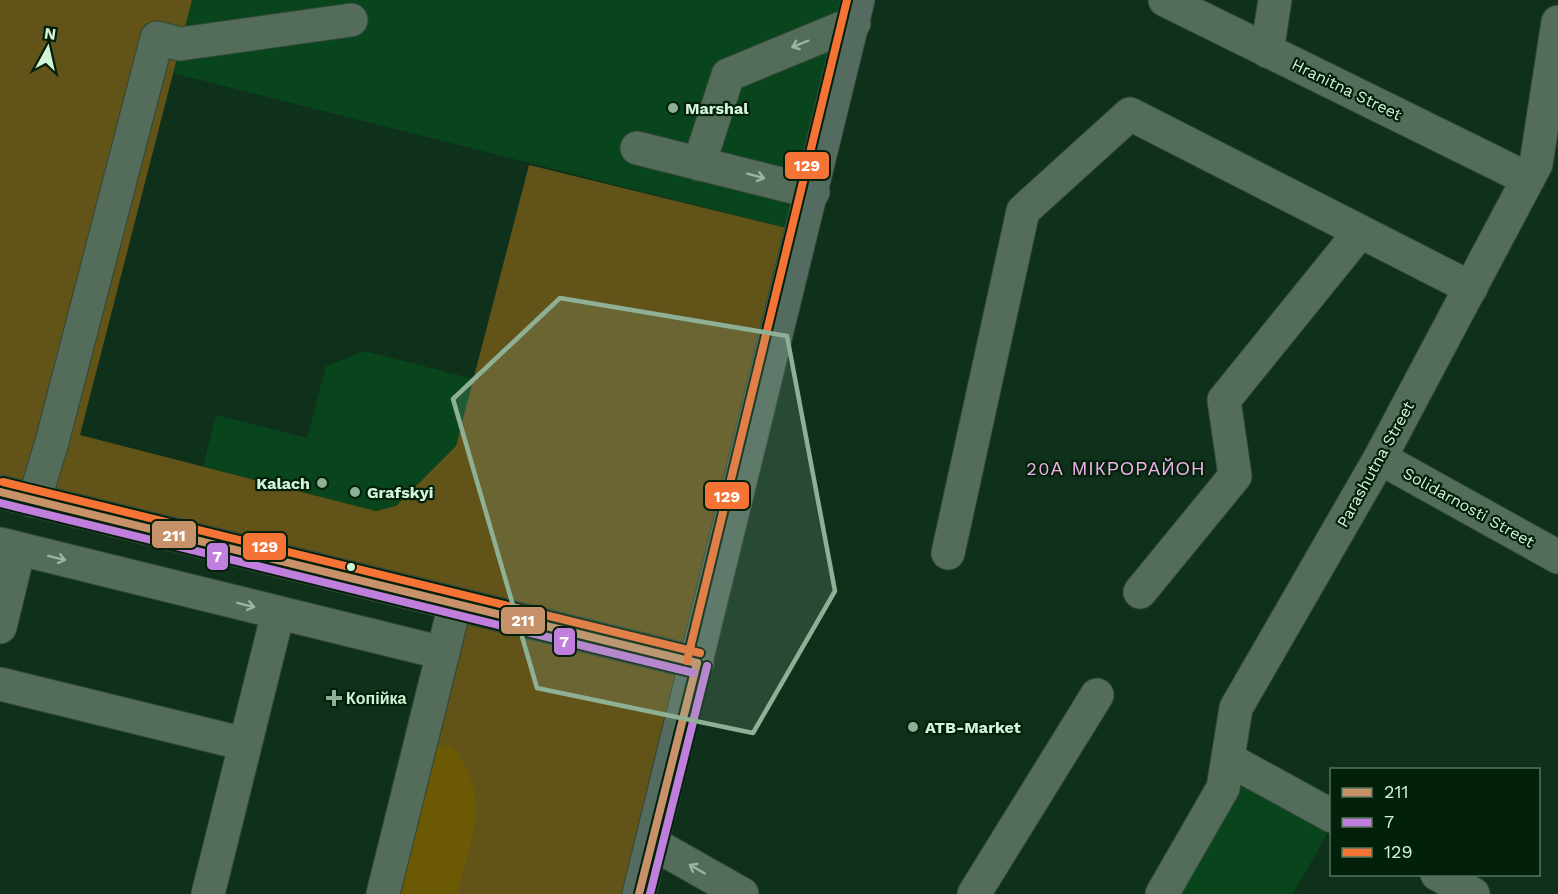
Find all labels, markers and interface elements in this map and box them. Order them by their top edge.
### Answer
north arrow [18,18,78,78]
text: N [43,23,57,44]
one-way arrow [791,39,810,50]
street label: Hranitna Street [1289,55,1405,124]
place label: Marshal [685,99,749,118]
marker: Marshal [666,101,680,115]
line badge: 129 [784,151,830,180]
text: 129 [794,156,820,175]
one-way arrow [746,171,765,183]
street label: Parashutna Street [1333,398,1418,531]
district label: 20А МІКРОРАЙОН [1026,458,1206,479]
street label: Solidarnosti Street [1400,463,1538,552]
place label: Kalach [256,474,310,493]
marker: Kalach [315,476,329,490]
line badge: 129 [704,481,750,510]
place label: Grafskyi [367,483,433,502]
marker: Grafskyi [348,485,362,499]
text: 129 [714,487,740,506]
line badge: 211 [151,520,197,549]
text: 211 [162,526,186,545]
line badge: 129 [242,532,287,561]
text: 129 [252,537,278,556]
line badge: 7 [206,542,229,571]
text: 7 [212,547,222,566]
one-way arrow [47,553,66,565]
unlabelled marker [345,561,357,573]
one-way arrow [236,599,255,611]
line badge: 211 [500,606,546,635]
text: 211 [511,611,535,630]
line badge: 7 [553,627,576,656]
text: 7 [559,632,569,651]
place label: Копійка [346,689,406,708]
marker: Копійка [327,691,341,705]
place label: ATB-Market [925,718,1021,737]
marker: ATB-Market [906,720,920,734]
legend [1330,768,1540,876]
text: 211 [1384,781,1409,802]
text: 7 [1384,811,1394,832]
text: 129 [1384,841,1413,862]
one-way arrow [689,863,706,875]

